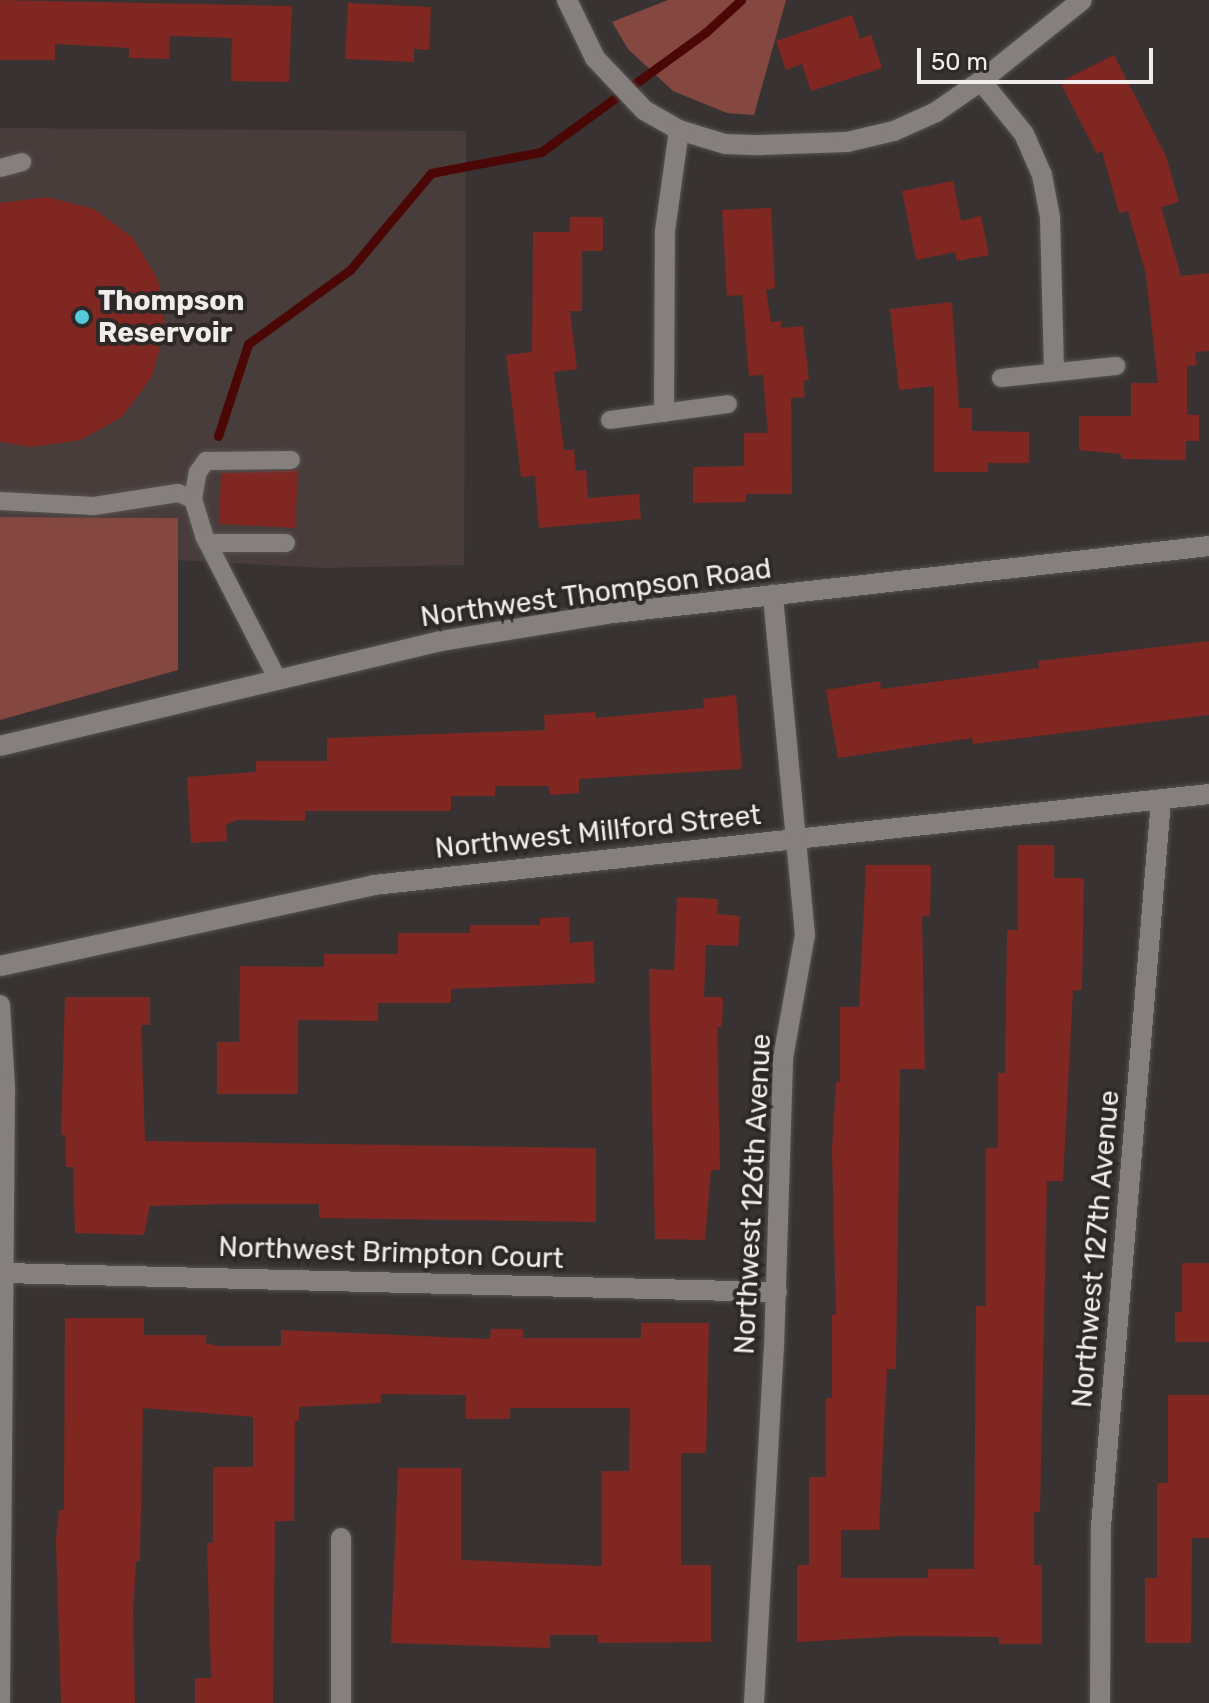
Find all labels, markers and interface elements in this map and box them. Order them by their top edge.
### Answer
scale bar [921,32,1157,82]
text: 50 m [931,48,988,76]
place label: Thompson Reservoir [98,284,244,350]
marker: Thompson Reservoir [73,308,91,326]
street label: Northwest Thompson Road [418,552,774,634]
street label: Northwest Millford Street [433,798,763,866]
street label: Northwest 126th Avenue [728,1032,778,1356]
street label: Northwest 127th Avenue [1065,1088,1127,1410]
street label: Northwest Brimpton Court [218,1230,564,1276]

